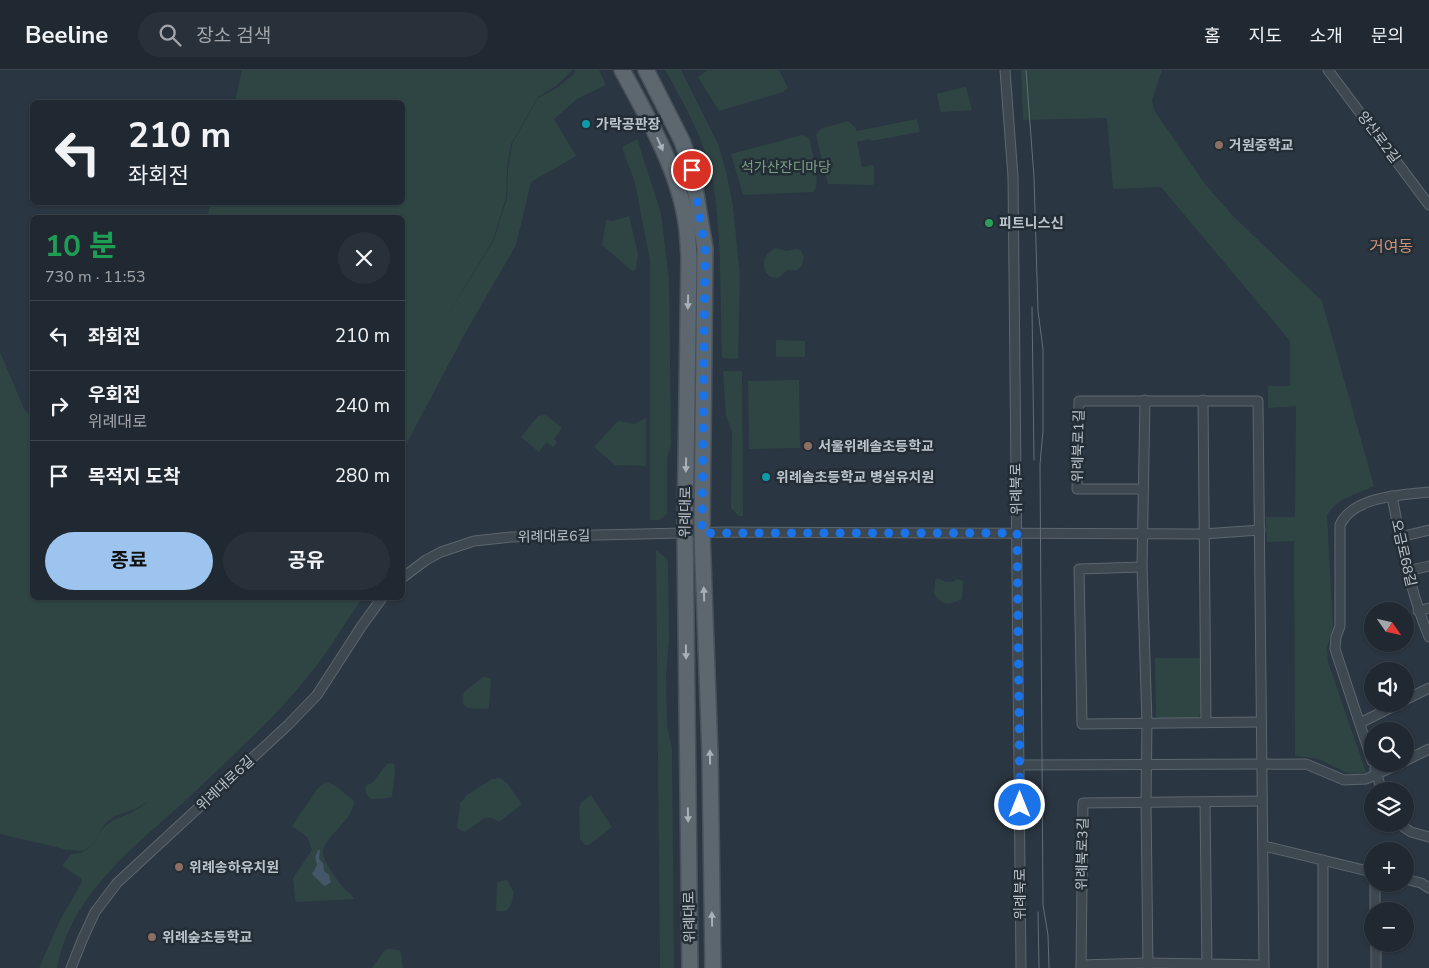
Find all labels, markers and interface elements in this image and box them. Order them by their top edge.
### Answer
search box [138,12,488,57]
text: Beeline [25,19,108,51]
icon: search [156,21,184,49]
text: 장소 검색 [196,23,271,49]
text: 홈 [1204,24,1221,48]
text: 지도 [1249,24,1282,48]
text: 소개 [1310,24,1343,48]
text: 문의 [1371,24,1404,48]
street label: 양산로2길 [1353,108,1404,167]
text: 210 m [128,112,231,159]
place label: 가락공판장 [596,115,661,134]
marker: 가락공판장 [580,118,592,130]
icon: left [45,120,110,185]
place label: 거원중학교 [1229,136,1294,155]
one-way arrow [656,137,664,151]
marker: 거원중학교 [1213,139,1225,151]
pin [671,149,713,191]
icon: arrive [678,156,706,184]
park label: 석가산잔디마당 [741,158,831,177]
text: 좌회전 [128,161,189,191]
place label: 피트니스신 [999,214,1063,233]
marker: 피트니스신 [983,217,995,229]
text: 10 분 [45,226,117,267]
button: close [338,232,390,284]
district label: 거여동 [1369,236,1413,258]
text: 730 m · 11:53 [45,266,146,288]
one-way arrow [684,295,692,311]
icon: left [45,322,73,350]
text: 210 m [335,323,390,349]
text: 좌회전 [88,324,140,350]
text: 우회전 [88,382,140,408]
icon: right [45,392,73,420]
text: 240 m [335,393,390,419]
street label: 위례북로1길 [1068,409,1089,483]
text: 위례대로 [88,411,147,433]
place label: 서울위례솔초등학교 [818,437,934,456]
marker: 서울위례솔초등학교 [802,440,814,452]
one-way arrow [681,457,689,473]
icon: arrive [45,462,73,490]
text: 280 m [335,463,390,489]
street label: 위례북로 [1007,463,1026,515]
text: 목적지 도착 [88,464,181,490]
place label: 위례솔초등학교 병설유치원 [776,468,934,487]
marker: 위례솔초등학교 병설유치원 [760,471,772,483]
street label: 위례대로 [676,486,695,538]
street label: 오금로68길 [1387,518,1420,589]
street label: 위례대로6길 [517,526,591,547]
button: 종료 [45,532,213,590]
button: 공유 [223,532,390,590]
one-way arrow [700,586,708,602]
north arrow [1364,602,1414,652]
map controls [1364,602,1414,952]
one-way arrow [682,644,690,660]
button: sound [1364,662,1414,712]
button: search [1364,722,1414,772]
one-way arrow [705,749,713,765]
street label: 위례대로6길 [192,752,258,815]
position arrow [993,778,1045,830]
button: layers [1364,782,1414,832]
one-way arrow [684,807,692,823]
street label: 위례북로3길 [1072,817,1093,891]
button: + [1364,842,1414,892]
place label: 위례송하유치원 [189,858,279,877]
marker: 위례송하유치원 [173,861,185,873]
street label: 위례북로 [1011,868,1030,920]
street label: 위례대로 [680,891,699,943]
button: − [1364,902,1414,952]
one-way arrow [708,911,716,927]
place label: 위례숲초등학교 [162,928,252,947]
marker: 위례숲초등학교 [146,931,158,943]

